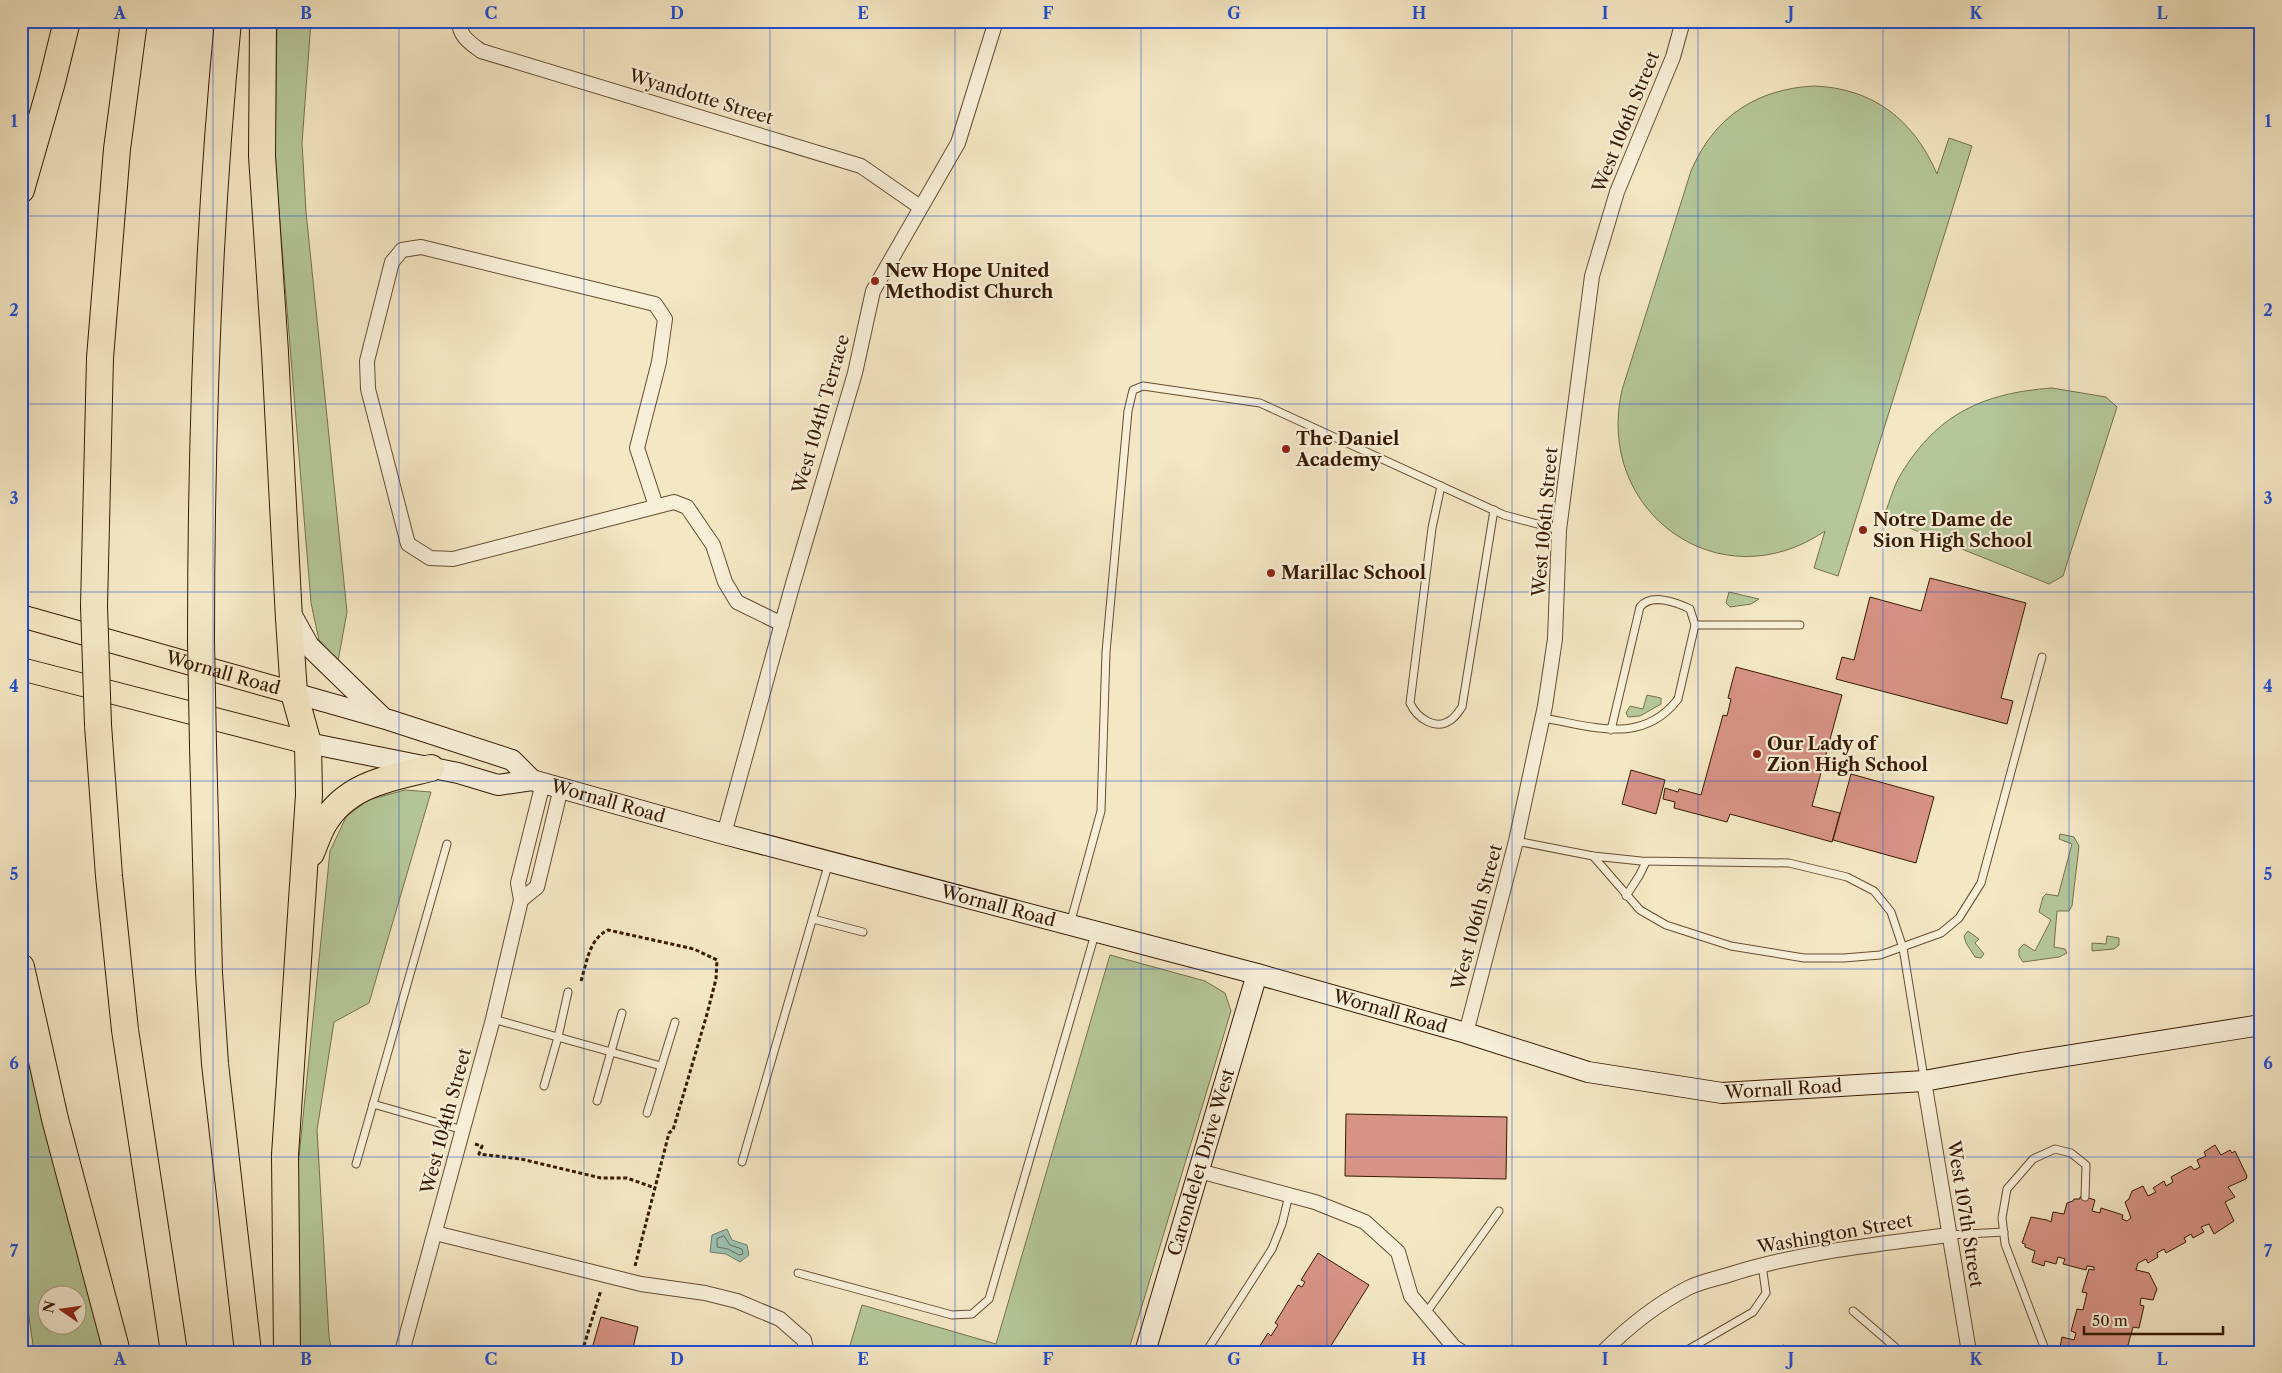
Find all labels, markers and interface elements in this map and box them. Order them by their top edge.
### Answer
text: A [113,3,127,23]
text: B [300,3,312,23]
text: C [485,3,497,23]
text: D [670,3,684,23]
text: E [857,3,869,23]
text: F [1043,3,1054,23]
text: G [1227,3,1241,23]
text: H [1412,3,1426,23]
text: I [1602,3,1609,23]
text: J [1785,3,1794,23]
text: K [1970,3,1984,23]
text: L [2156,3,2168,23]
street label: West 106th Street [1587,48,1665,197]
street label: Wyandotte Street [625,64,776,130]
text: 1 [10,111,18,131]
text: 1 [2264,111,2272,131]
place label: New Hope United Methodist Church [885,260,1054,303]
marker: New Hope United Methodist Church [869,275,881,287]
text: 2 [9,300,19,320]
text: 2 [2263,300,2273,320]
street label: West 104th Terrace [787,332,854,497]
place label: The Daniel Academy [1295,428,1399,471]
marker: The Daniel Academy [1280,443,1292,455]
street label: West 106th Street [1527,446,1563,599]
text: 3 [9,488,19,508]
text: 3 [2263,488,2273,508]
place label: Notre Dame de Sion High School [1873,509,2032,552]
marker: Notre Dame de Sion High School [1857,524,1869,536]
place label: Marillac School [1281,562,1426,584]
marker: Marillac School [1265,567,1277,579]
street label: Wornall Road [163,646,283,700]
text: 4 [9,676,19,696]
text: 4 [2263,676,2273,696]
place label: Our Lady of Zion High School [1767,733,1928,776]
marker: Our Lady of Zion High School [1751,748,1763,760]
street label: Wornall Road [547,775,668,828]
street label: West 106th Street [1447,841,1507,993]
text: 5 [10,864,19,884]
text: 5 [2264,864,2273,884]
street label: Wornall Road [937,880,1058,932]
street label: Wornall Road [1330,985,1450,1038]
street label: West 104th Street [416,1045,476,1197]
text: 6 [9,1053,19,1073]
text: 6 [2263,1053,2273,1073]
street label: Carondelet Drive West [1163,1065,1240,1258]
street label: Wornall Road [1723,1075,1843,1104]
street label: West 107th Street [1942,1138,1988,1290]
street label: Washington Street [1755,1209,1915,1259]
text: 7 [10,1241,19,1261]
text: 7 [2264,1241,2273,1261]
north arrow [38,1286,88,1336]
text: N [39,1299,59,1315]
scale bar [2084,1303,2223,1335]
text: 50 m [2092,1311,2128,1330]
text: A [113,1349,127,1369]
text: B [300,1349,312,1369]
text: C [485,1349,497,1369]
text: D [670,1349,684,1369]
text: E [857,1349,869,1369]
text: F [1043,1349,1054,1369]
text: G [1227,1349,1241,1369]
text: H [1412,1349,1426,1369]
text: I [1602,1349,1609,1369]
text: J [1785,1349,1794,1369]
text: K [1970,1349,1984,1369]
text: L [2156,1349,2168,1369]

